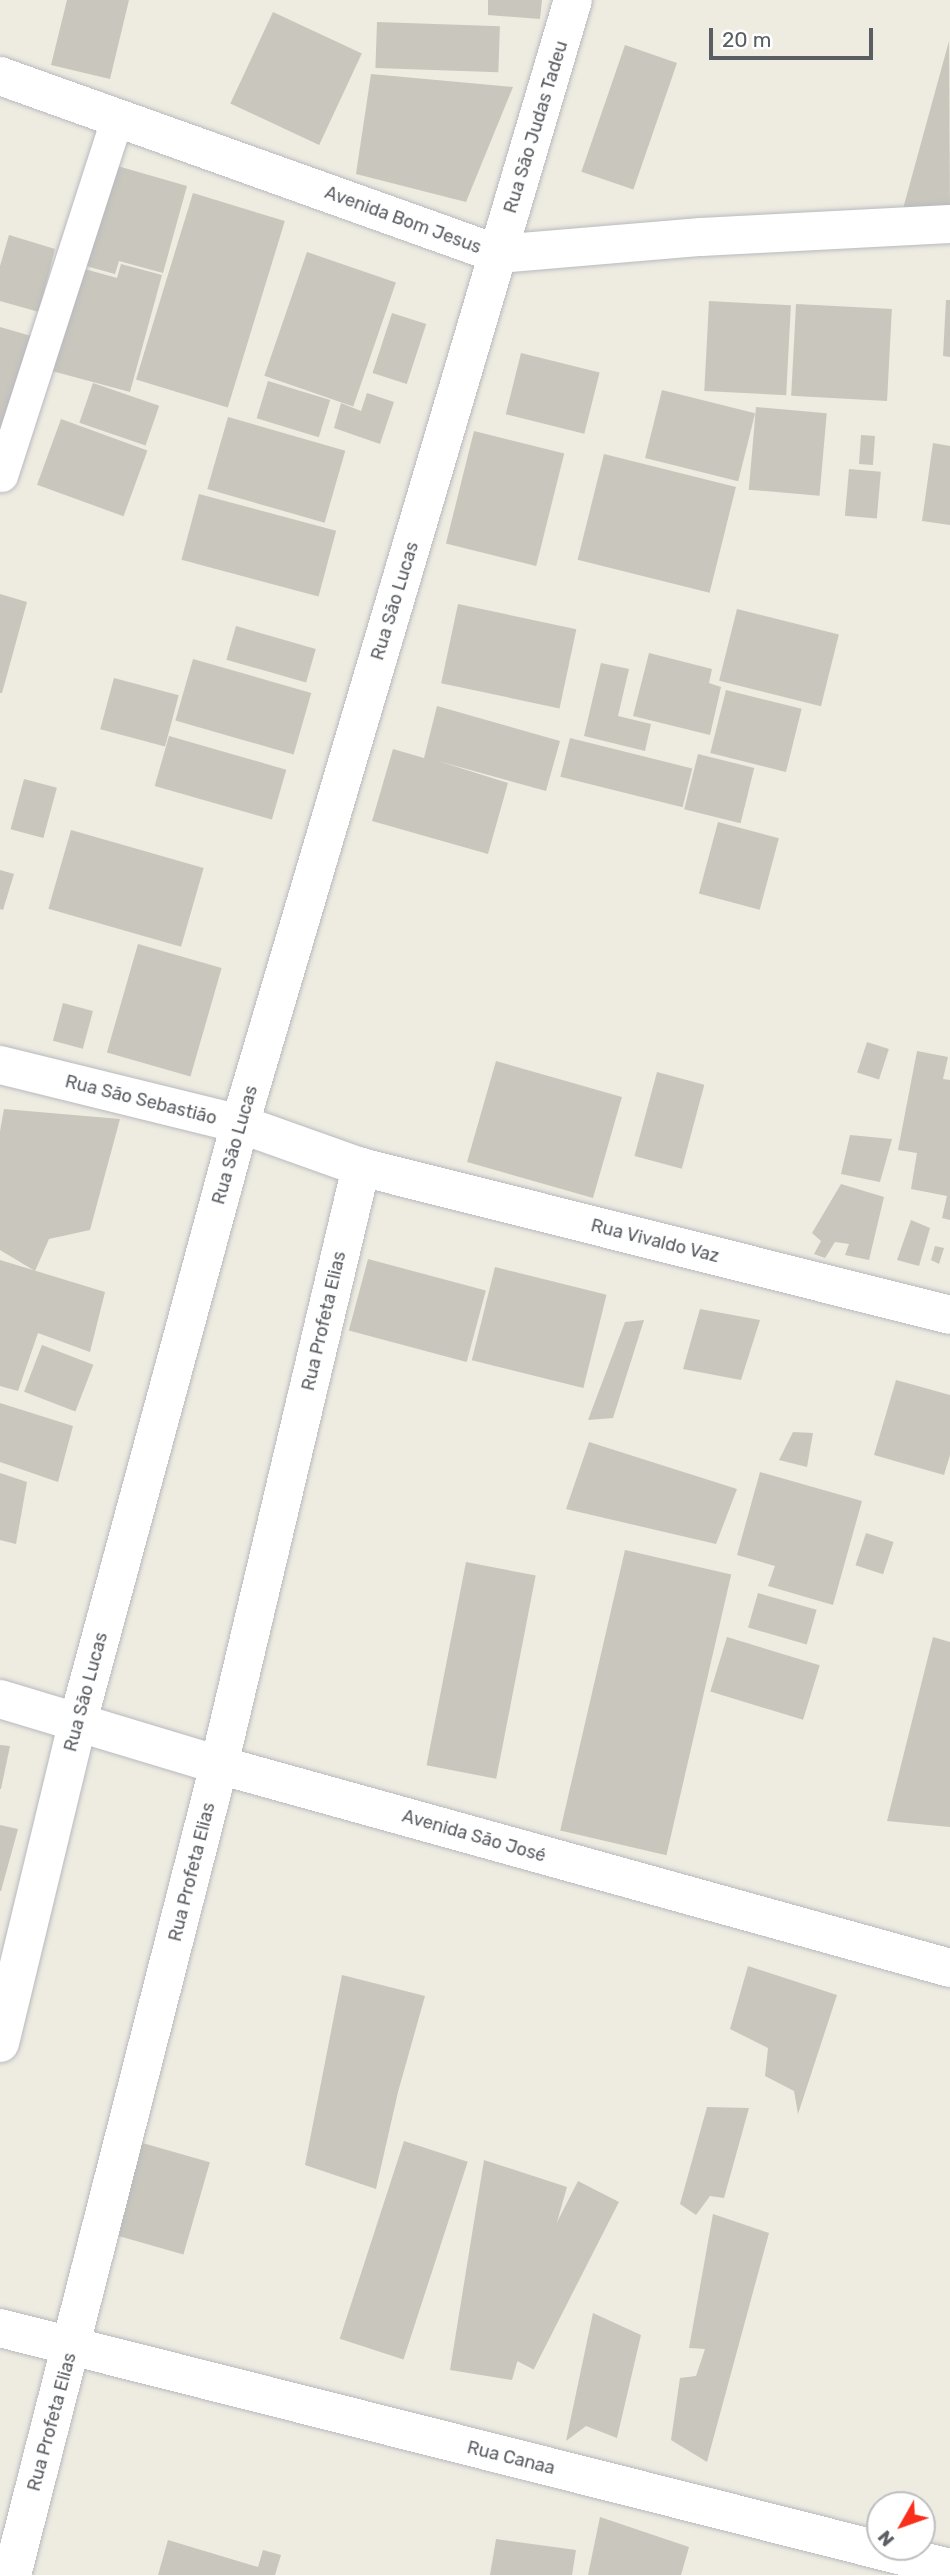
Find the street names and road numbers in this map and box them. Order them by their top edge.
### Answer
street label: Rua São Judas Tadeu [499,38,573,216]
street label: Avenida Bom Jesus [322,182,484,258]
street label: Rua São Lucas [367,539,423,663]
street label: Rua São Sebastião [63,1071,219,1129]
street label: Rua São Lucas [208,1083,262,1207]
street label: Rua Vivaldo Vaz [588,1215,722,1267]
street label: Rua Profeta Elias [297,1249,351,1393]
street label: Rua São Lucas [60,1630,112,1754]
street label: Rua Profeta Elias [164,1800,220,1944]
street label: Avenida São José [400,1805,548,1867]
street label: Rua Profeta Elias [23,2350,81,2494]
street label: Rua Canaa [465,2437,557,2479]

